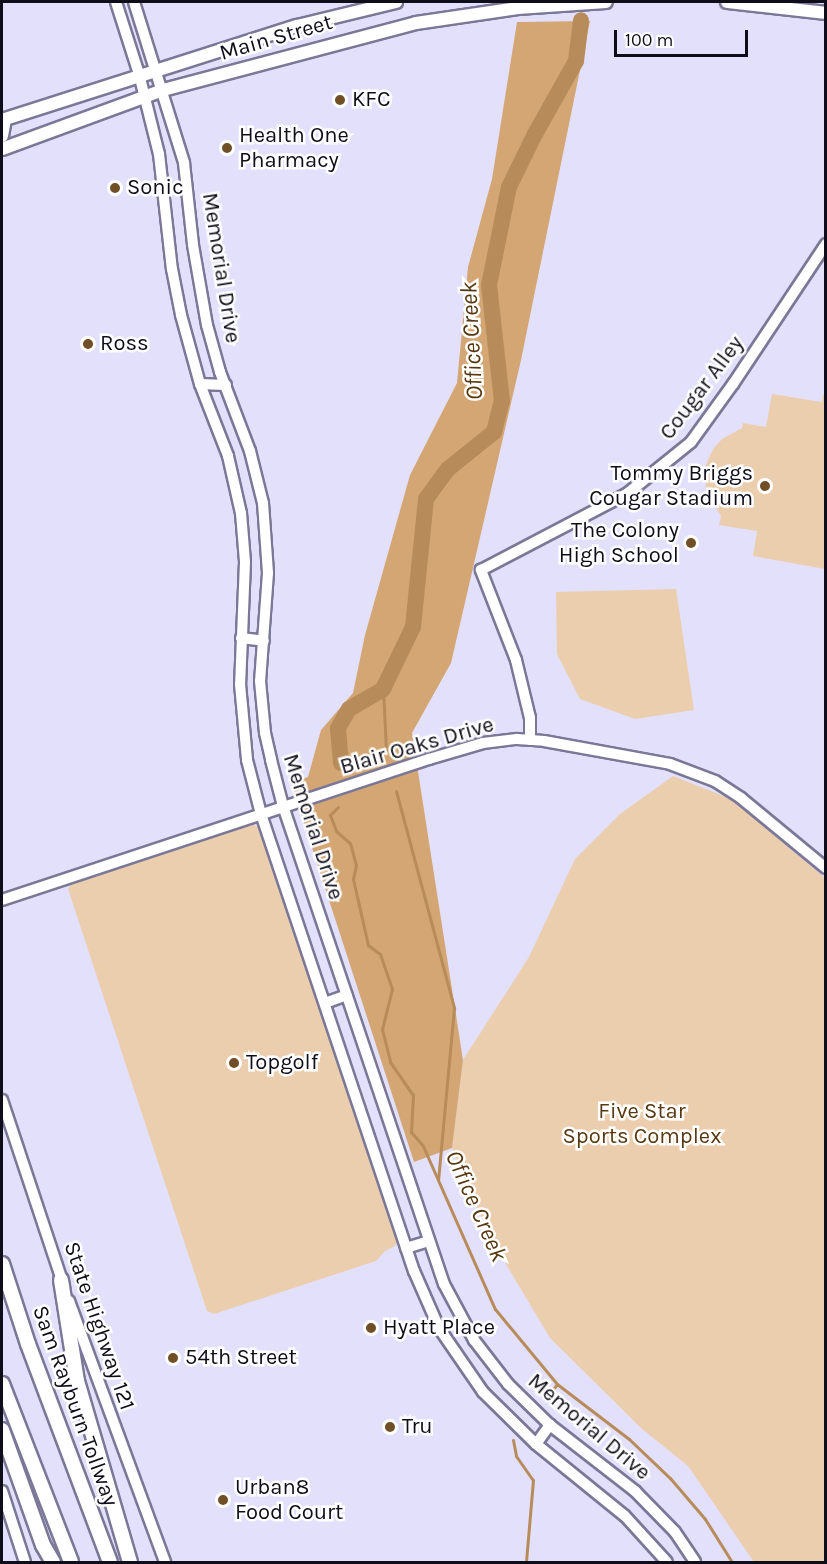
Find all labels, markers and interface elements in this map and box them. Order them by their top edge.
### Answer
street label: Main Street [217,9,335,67]
scale bar [617,18,750,56]
text: 100 m [625,29,673,51]
place label: KFC [352,87,390,113]
marker: KFC [333,93,347,107]
place label: Health One Pharmacy [239,122,349,174]
marker: Health One Pharmacy [220,141,234,155]
place label: Sonic [127,175,184,201]
marker: Sonic [108,181,122,195]
street label: Memorial Drive [196,191,246,345]
water label: Office Creek [455,281,489,401]
place label: Ross [100,331,149,357]
street label: Cougar Alley [654,331,750,445]
marker: Ross [81,337,95,351]
place label: Tommy Briggs Cougar Stadium [589,460,753,512]
marker: Tommy Briggs Cougar Stadium [758,479,772,493]
place label: The Colony High School [559,517,679,568]
marker: The Colony High School [684,536,698,550]
street label: Blair Oaks Drive [337,711,497,781]
street label: Memorial Drive [277,751,349,903]
place label: Topgolf [246,1050,318,1076]
marker: Topgolf [227,1056,241,1070]
park label: Five Star Sports Complex [563,1098,721,1150]
water label: Office Creek [439,1146,513,1266]
street label: State Highway 121 [58,1238,140,1414]
street label: Sam Rayburn Tollway [26,1302,124,1510]
place label: Hyatt Place [383,1315,495,1341]
marker: Hyatt Place [364,1321,378,1335]
place label: 54th Street [185,1345,297,1371]
marker: 54th Street [166,1351,180,1365]
street label: Memorial Drive [522,1368,656,1486]
place label: Tru [402,1414,433,1440]
marker: Tru [383,1420,397,1434]
place label: Urban8 Food Court [235,1474,343,1526]
marker: Urban8 Food Court [216,1493,230,1507]

